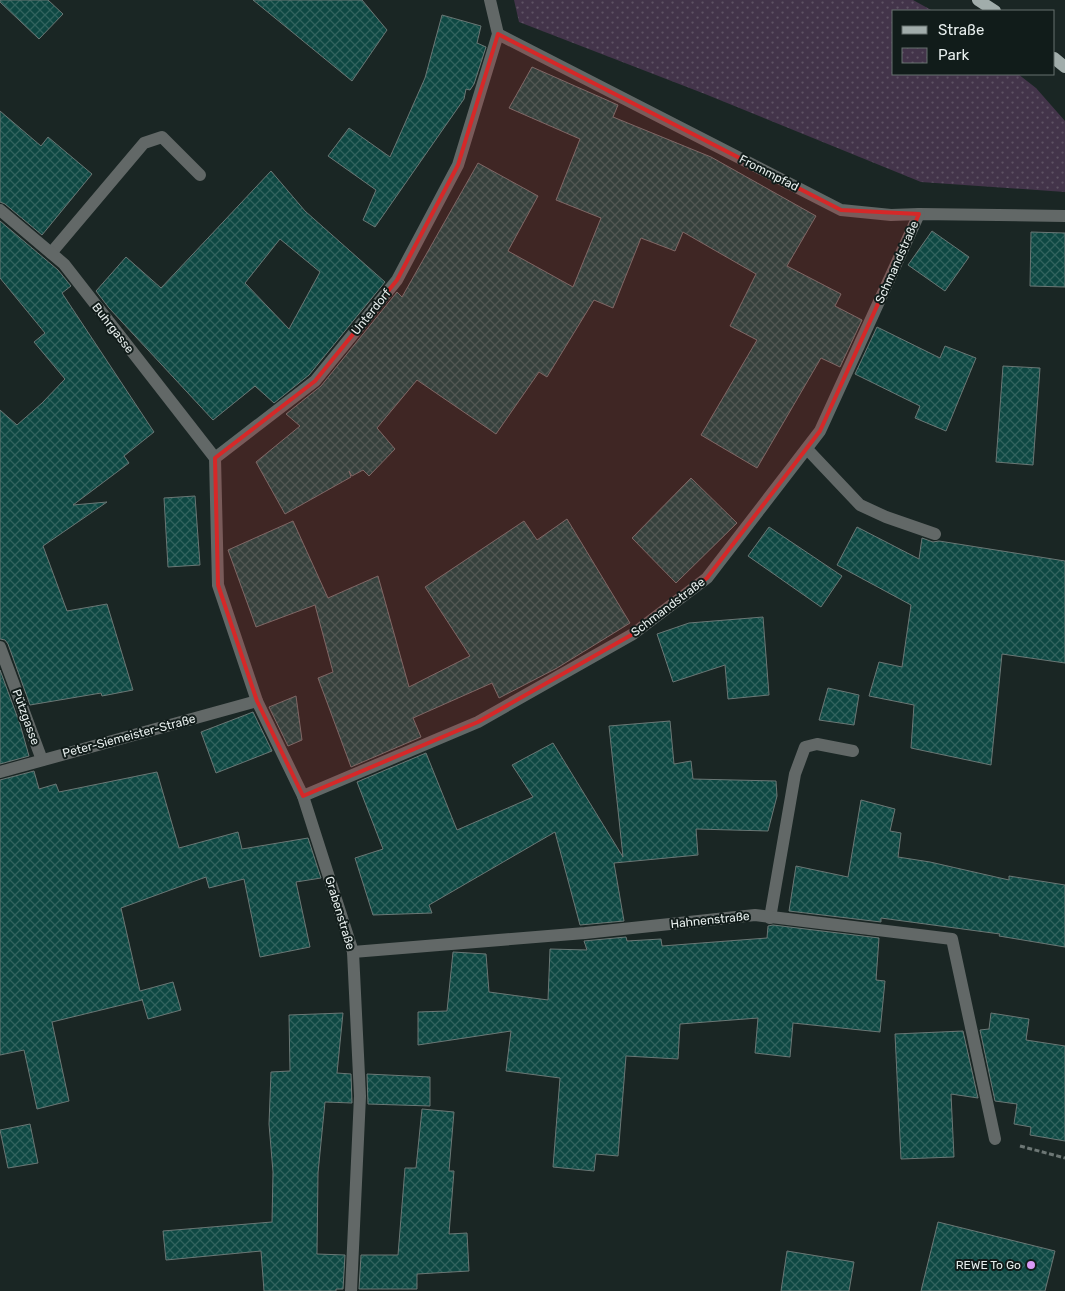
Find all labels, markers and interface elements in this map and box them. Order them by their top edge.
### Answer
legend [892,10,1055,75]
text: Straße [938,21,984,39]
text: Park [938,46,969,64]
street label: Frommpfad [737,152,801,194]
street label: Schmandstraße [873,218,922,305]
street label: Unterdorf [348,286,394,338]
street label: Buhrgasse [89,300,137,356]
street label: Schmandstraße [628,575,708,639]
street label: Pützgasse [9,687,43,747]
street label: Peter-Siemeister-Straße [61,711,197,760]
street label: Grabenstraße [322,875,358,952]
street label: Hahnenstraße [670,909,751,931]
place label: REWE To Go [956,1258,1021,1272]
marker: REWE To Go [1025,1259,1037,1271]

